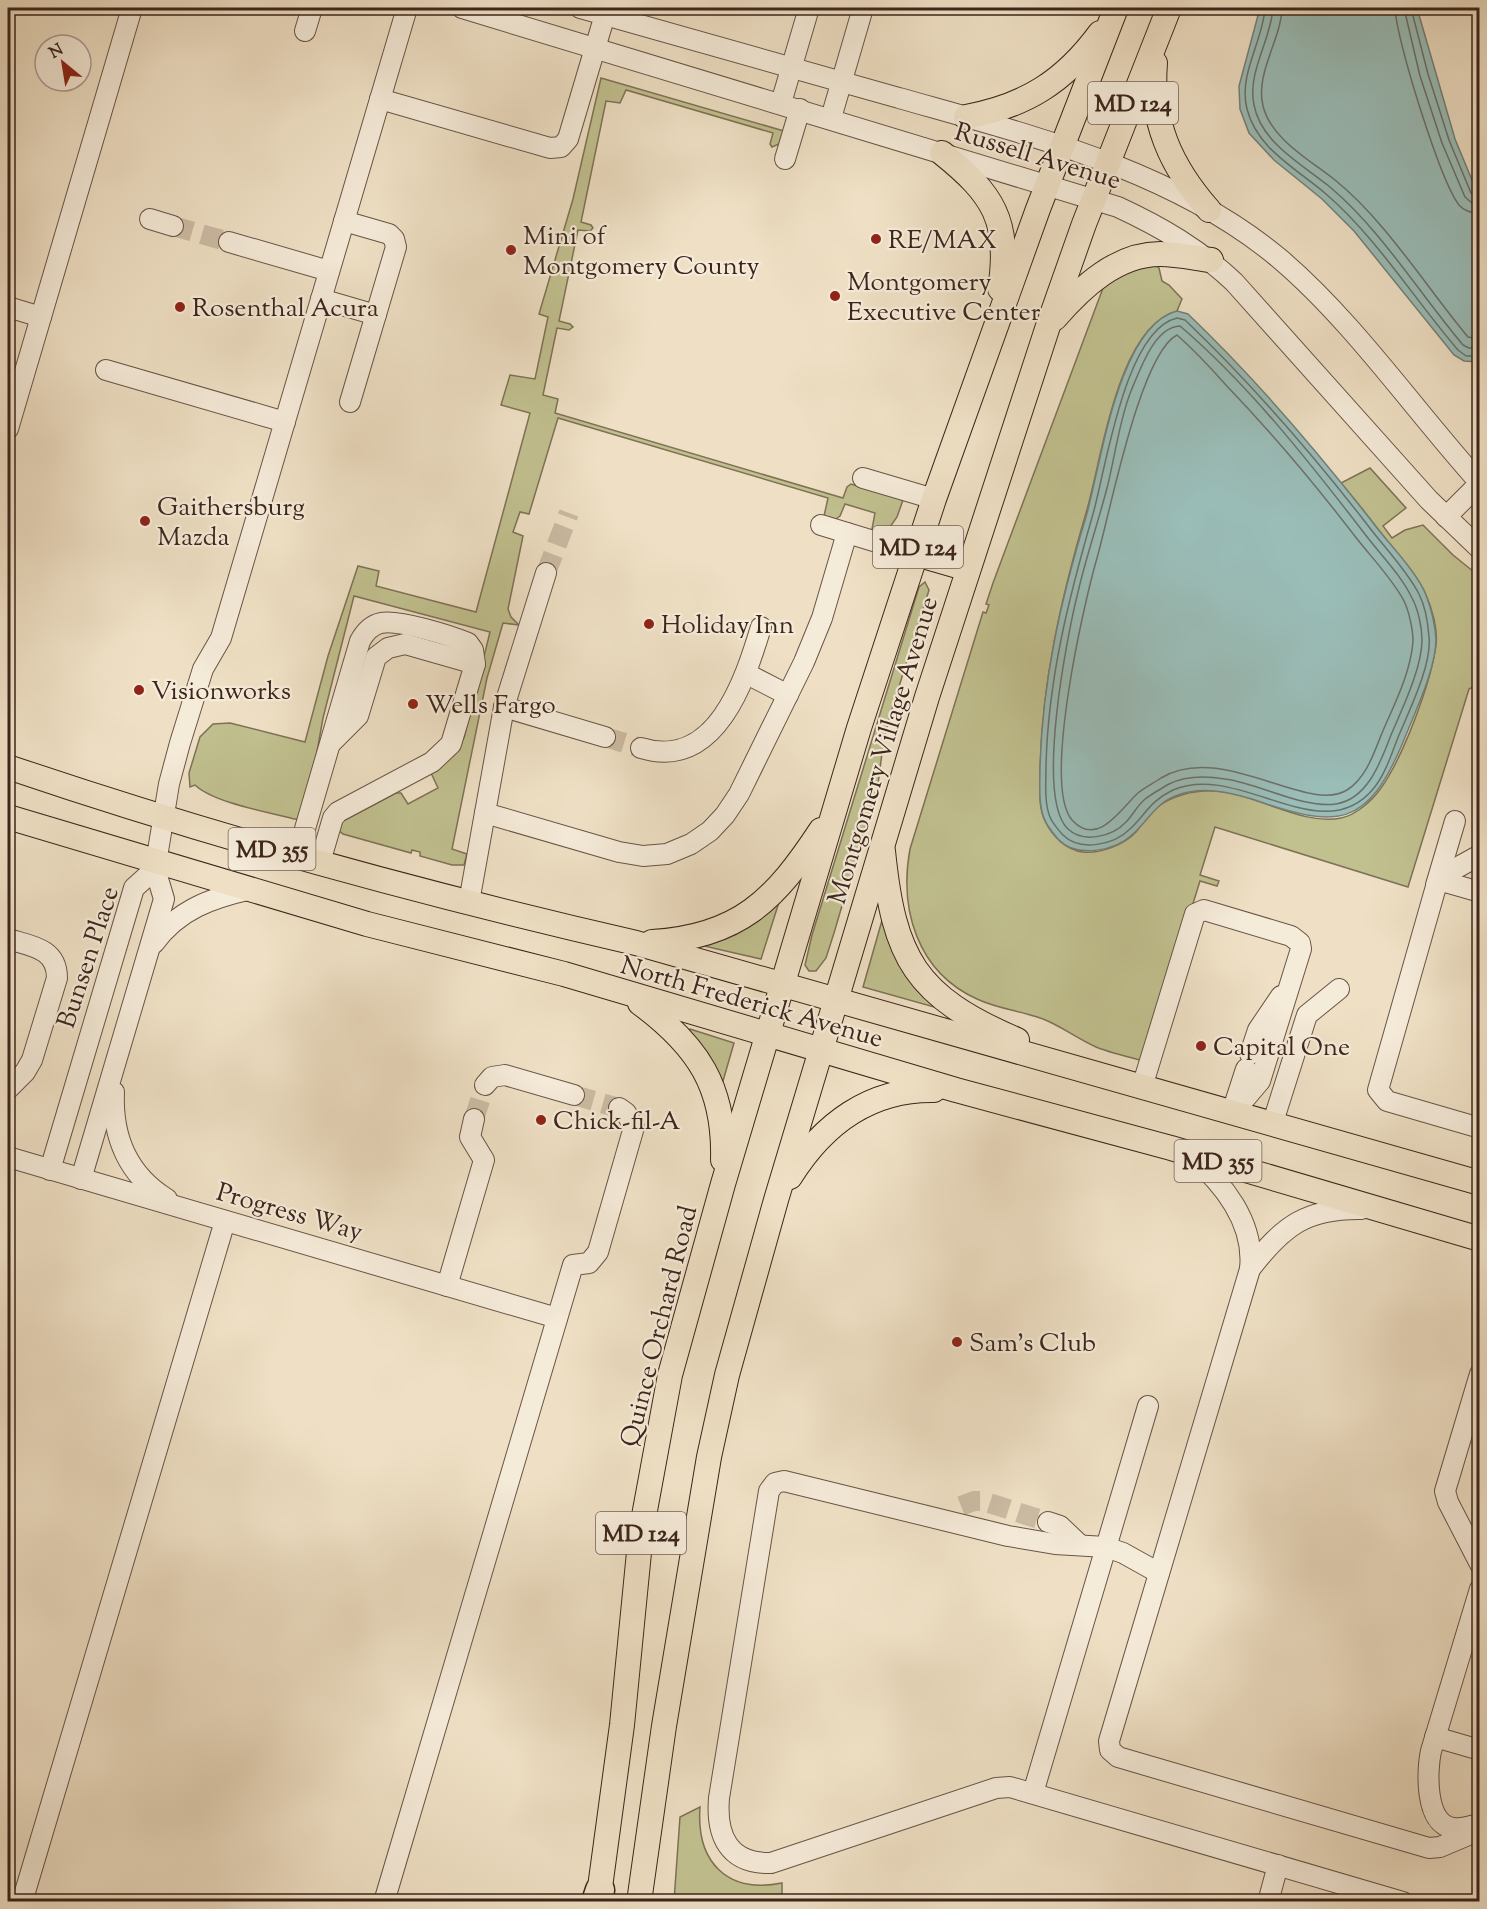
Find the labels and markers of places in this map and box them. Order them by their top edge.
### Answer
place label: Mini of Montgomery County [523,219,760,286]
place label: RE/MAX [888,223,997,260]
marker: RE/MAX [869,232,883,246]
marker: Mini of Montgomery County [504,243,518,257]
place label: Montgomery Executive Center [847,265,1041,332]
marker: Montgomery Executive Center [828,289,842,303]
place label: Rosenthal Acura [192,291,379,328]
marker: Rosenthal Acura [173,300,187,314]
place label: Gaithersburg Mazda [157,490,305,557]
marker: Gaithersburg Mazda [138,514,152,528]
place label: Holiday Inn [661,608,794,645]
marker: Holiday Inn [642,617,656,631]
place label: Visionworks [151,674,291,711]
marker: Visionworks [132,683,146,697]
place label: Wells Fargo [425,688,556,725]
marker: Wells Fargo [406,697,420,711]
place label: Capital One [1213,1030,1350,1067]
marker: Capital One [1194,1039,1208,1053]
place label: Chick-fil-A [553,1104,680,1141]
marker: Chick-fil-A [534,1113,548,1127]
place label: Sam's Club [969,1326,1096,1363]
marker: Sam's Club [950,1335,964,1349]

